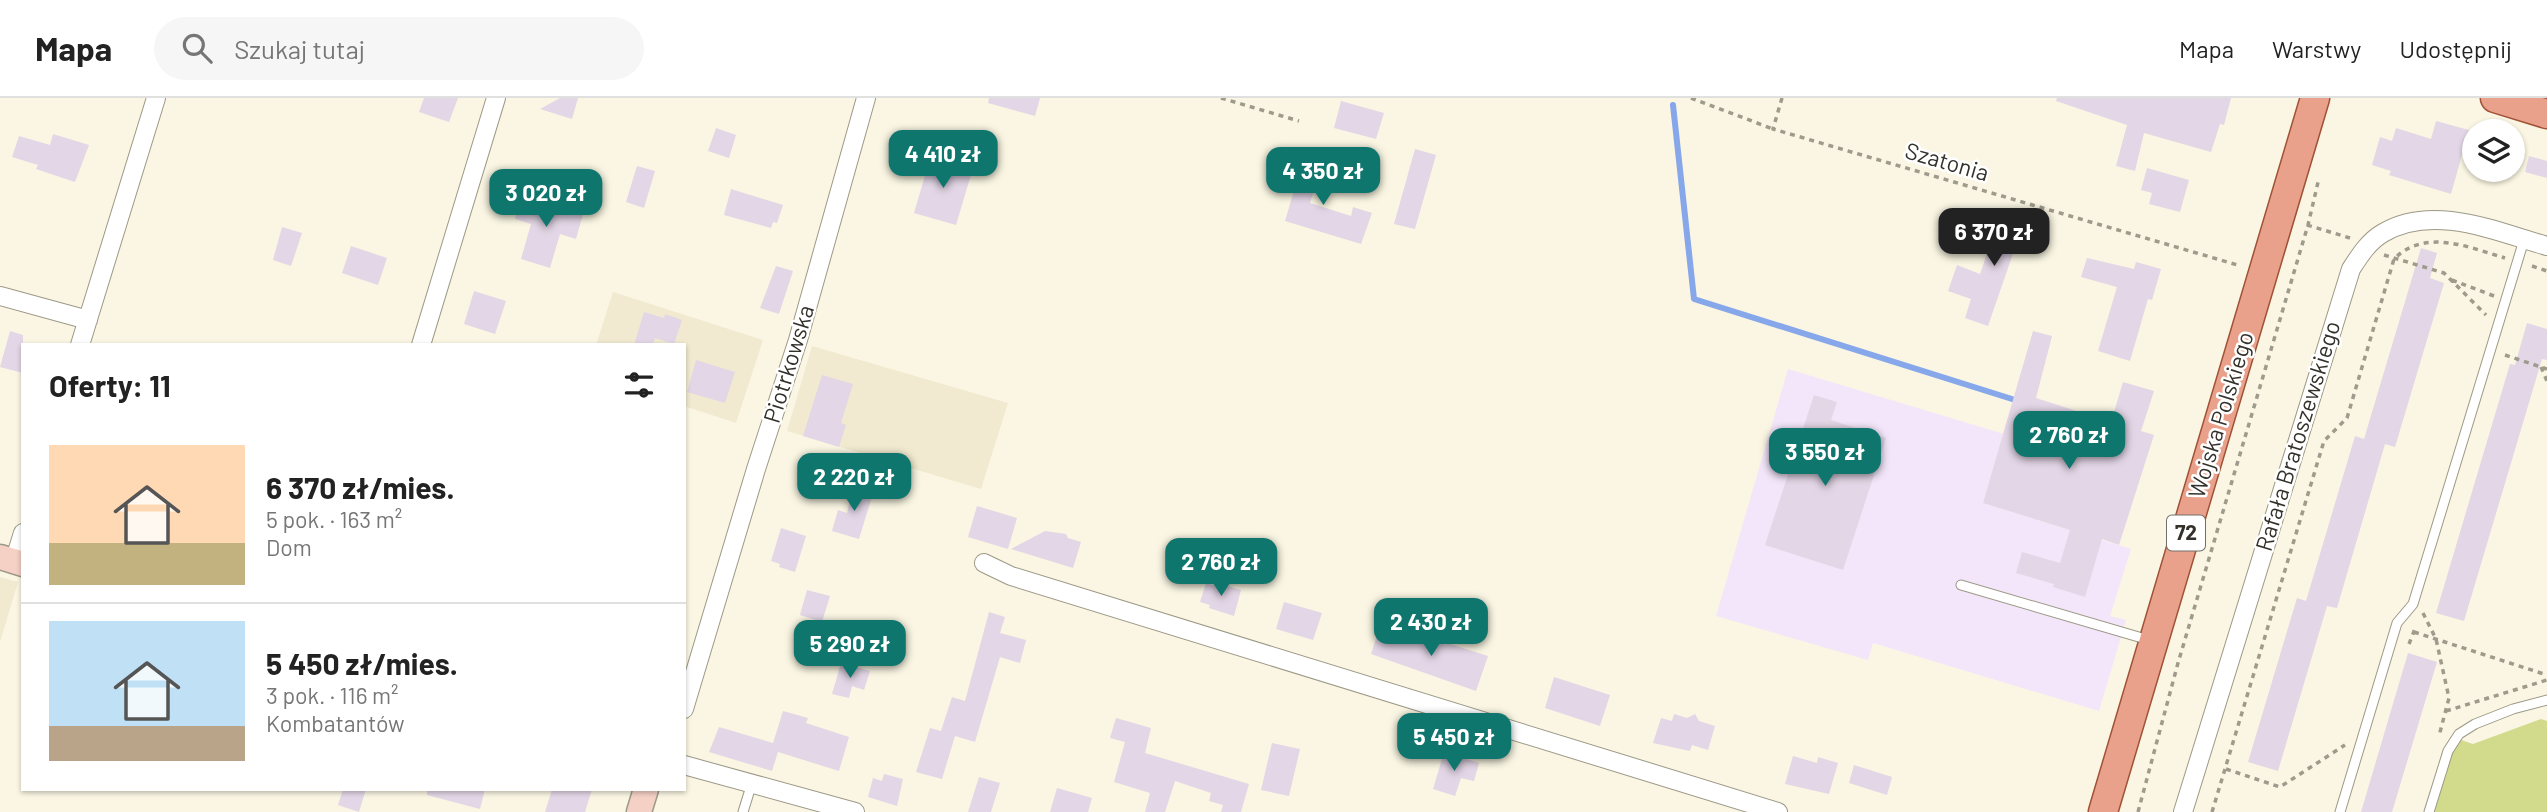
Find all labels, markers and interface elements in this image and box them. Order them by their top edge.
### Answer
search box [154,17,644,80]
text: Mapa [35,28,112,68]
icon: search [178,29,216,67]
text: Szukaj tutaj [234,33,365,64]
text: Mapa [2179,34,2234,63]
text: Warstwy [2272,34,2361,63]
text: Udostępnij [2399,34,2512,63]
map controls [2462,119,2525,182]
button: layers [2462,119,2525,182]
pin: 4 410 zł [871,130,1015,190]
street label: Szatonia [1902,136,1992,186]
text: 4 410 zł [905,139,981,167]
pin: 4 350 zł [1251,148,1395,207]
text: 4 350 zł [1282,156,1364,184]
pin: 3 020 zł [474,170,618,229]
text: 3 020 zł [505,178,587,206]
pin: 6 370 zł [1922,208,2066,268]
text: 6 370 zł [1954,217,2034,245]
street label: Piotrkowska [757,301,819,426]
street label: Rafała Bratoszewskiego [2249,317,2345,554]
street label: Wojska Polskiego [2181,328,2259,501]
icon: filters [620,366,658,404]
text: Oferty: 11 [49,367,171,403]
pin: 2 760 zł [1997,412,2141,471]
text: 2 760 zł [2029,420,2109,448]
pin: 3 550 zł [1753,428,1897,488]
text: 3 550 zł [1785,437,1865,465]
pin: 2 220 zł [782,454,926,513]
text: 2 220 zł [813,462,895,490]
text: 6 370 zł/mies. [266,469,455,505]
icon: home [105,473,189,557]
text: 5 pok. · 163 m² [266,505,402,533]
road number: 72 [2167,516,2205,550]
text: Dom [266,533,312,561]
pin: 2 760 zł [1149,538,1293,598]
text: 2 760 zł [1181,547,1261,575]
pin: 2 430 zł [1359,598,1503,658]
text: 2 430 zł [1390,607,1472,635]
pin: 5 290 zł [778,620,922,680]
text: 5 290 zł [810,629,890,657]
text: 5 450 zł/mies. [266,645,458,681]
icon: home [105,649,189,733]
text: 3 pok. · 116 m² [266,681,399,709]
text: Kombatantów [266,709,404,737]
pin: 5 450 zł [1382,714,1526,773]
text: 5 450 zł [1413,722,1495,750]

